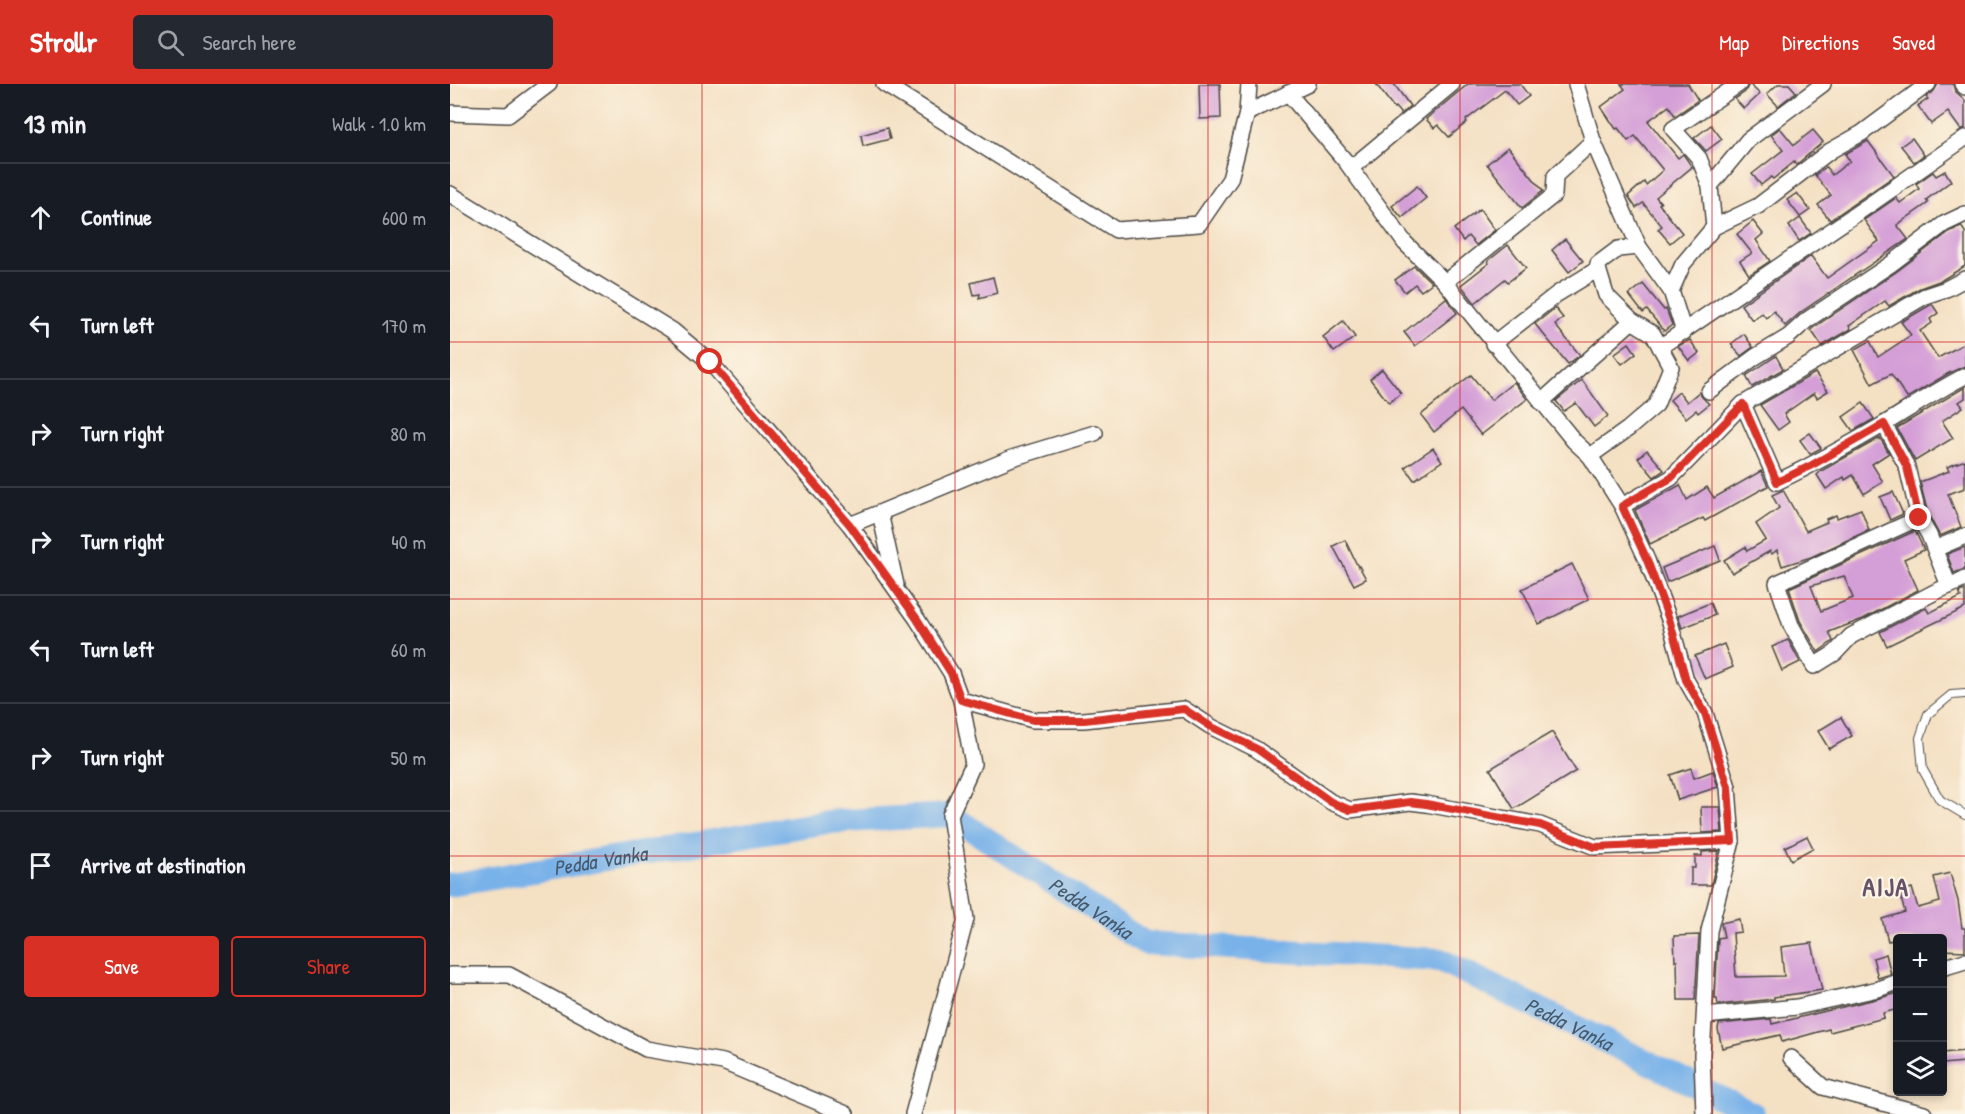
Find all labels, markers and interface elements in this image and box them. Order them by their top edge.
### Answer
search box [133,15,553,69]
text: Strollr [30,23,97,61]
icon: search [154,26,187,59]
text: Search here [202,27,296,57]
text: Map [1719,28,1749,57]
text: Directions [1782,28,1859,57]
text: Saved [1892,28,1935,57]
text: 13 min [24,106,86,141]
text: Walk · 1.0 km [332,110,426,137]
icon: ahead [24,201,57,234]
text: Continue [81,202,152,232]
text: 600 m [382,204,426,231]
icon: left [24,309,57,342]
text: Turn left [81,310,154,340]
text: 170 m [382,312,426,339]
route start [696,348,722,374]
icon: right [24,417,57,450]
text: Turn right [81,418,164,448]
text: 80 m [390,420,426,447]
route end [1905,504,1931,530]
icon: right [24,525,57,558]
text: Turn right [81,526,164,556]
text: 40 m [391,528,426,555]
icon: left [24,633,57,666]
text: Turn left [81,634,154,664]
text: 60 m [391,636,426,663]
icon: right [24,741,57,774]
text: Turn right [81,742,164,772]
text: 50 m [390,744,426,771]
water label: Pedda Vanka [551,837,652,882]
icon: arrive [24,849,57,882]
text: Arrive at destination [81,850,246,880]
water label: Pedda Vanka [1043,869,1141,947]
district label: AIJA [1862,869,1910,904]
map controls [1893,934,1947,1096]
button: + [1893,934,1947,988]
button: Save [24,936,219,997]
button: Share [231,936,426,997]
button: − [1893,988,1947,1042]
water label: Pedda Vanka [1520,990,1620,1059]
button: layers [1893,1042,1947,1096]

